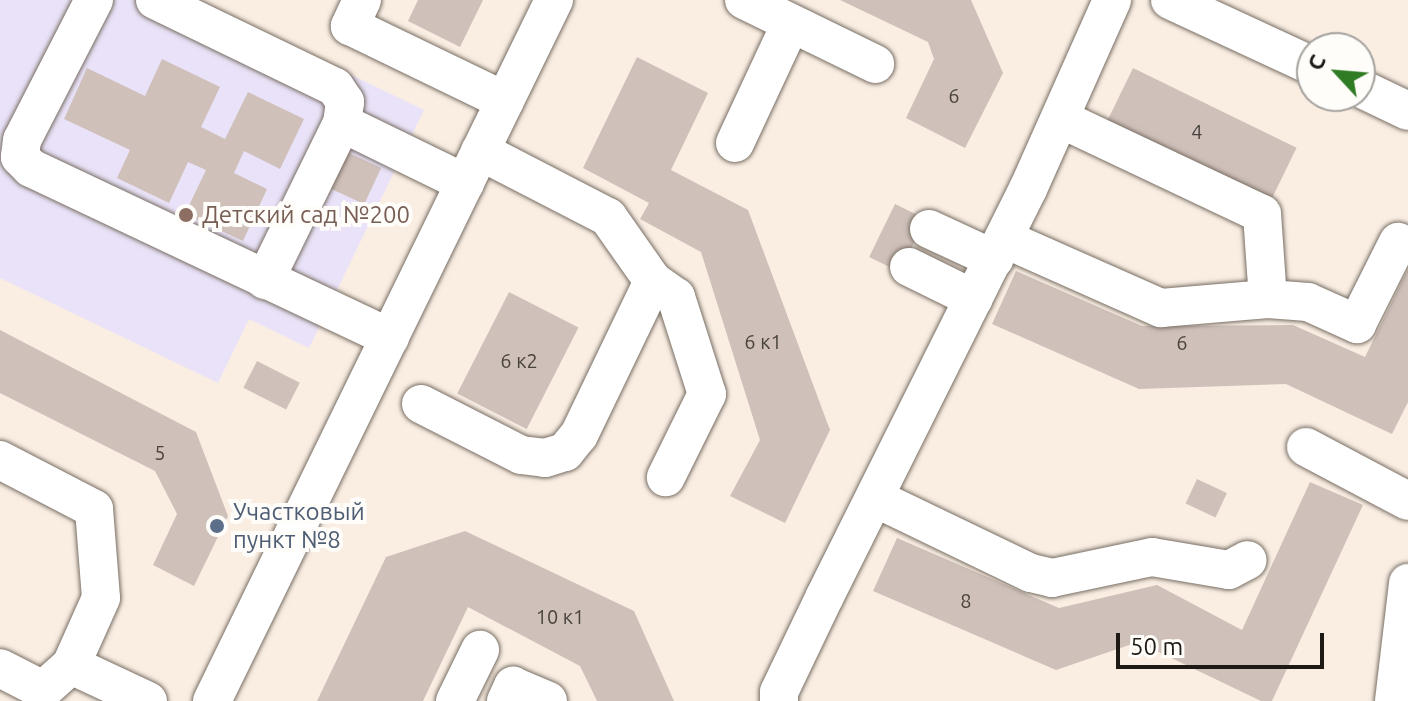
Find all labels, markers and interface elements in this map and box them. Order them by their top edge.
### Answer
north arrow [1296,32,1376,112]
text: С [1301,50,1330,74]
house number: 6 [948,83,960,107]
house number: 4 [1191,119,1203,143]
place label: Детский сад №200 [202,201,410,229]
marker: Детский сад №200 [177,206,195,224]
house number: 6 к1 [744,329,782,353]
house number: 6 [1176,330,1188,354]
house number: 6 к2 [500,348,538,372]
house number: 5 [154,440,166,464]
place label: Участковый пункт №8 [233,498,365,554]
marker: Участковый пункт №8 [208,517,226,535]
house number: 8 [960,588,972,612]
house number: 10 к1 [536,604,584,628]
scale bar [1120,617,1328,667]
text: 50 m [1130,633,1183,660]

